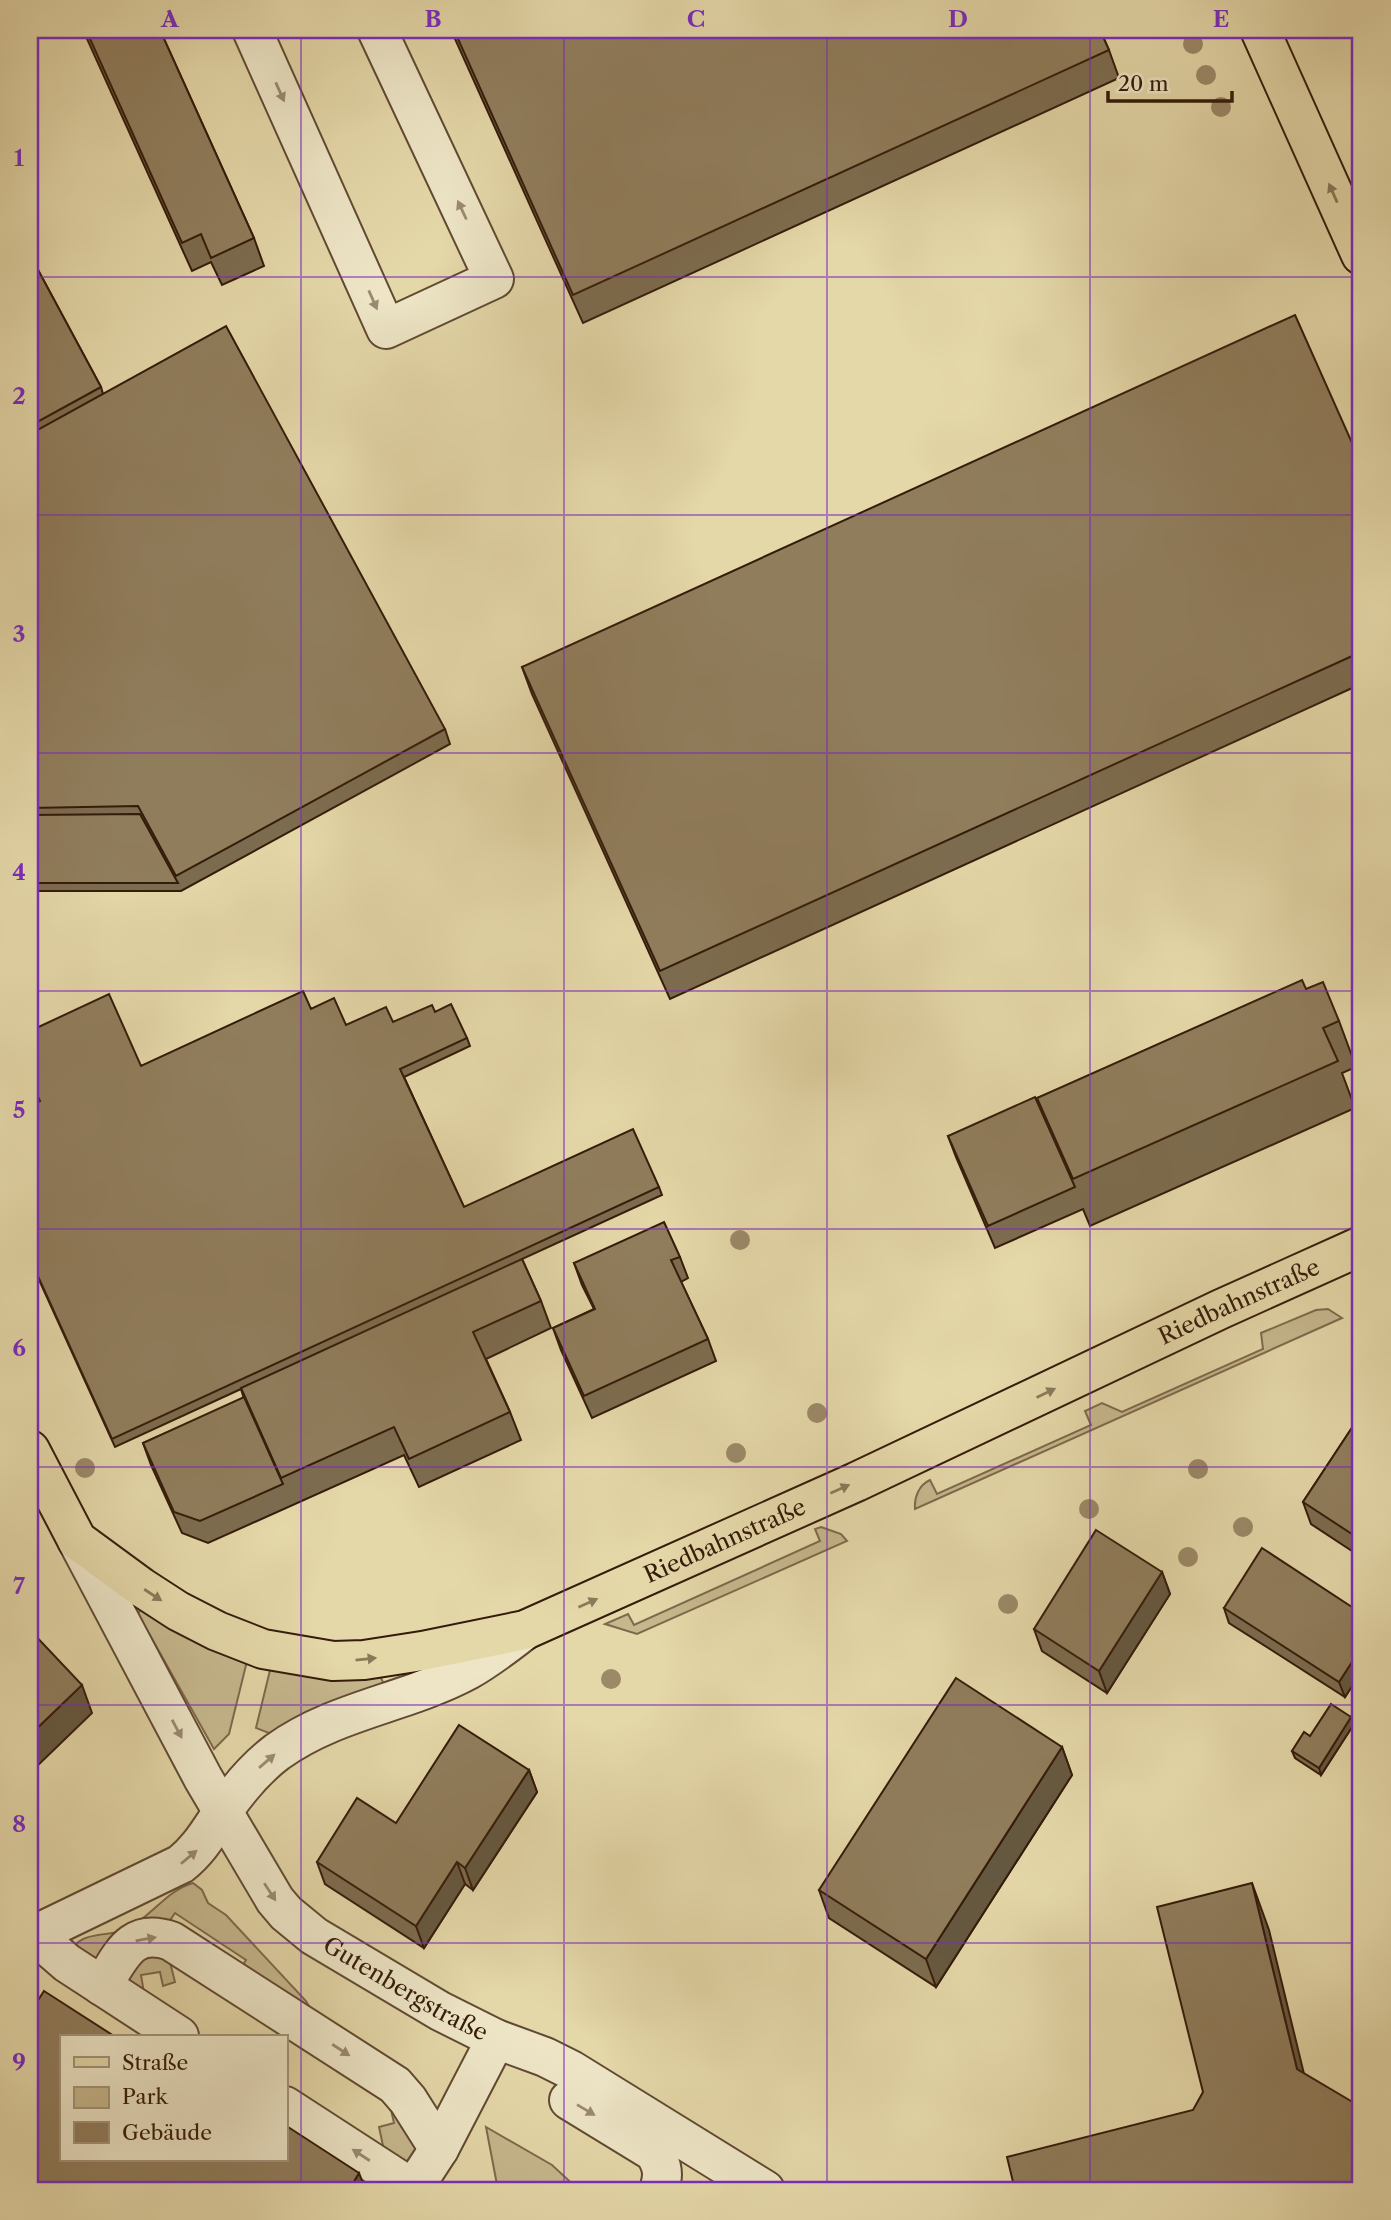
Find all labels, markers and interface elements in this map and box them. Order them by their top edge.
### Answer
text: A [160,5,180,33]
text: B [424,5,442,33]
text: C [687,5,705,33]
text: D [948,5,968,33]
text: E [1213,5,1229,33]
scale bar [1108,60,1232,104]
text: 20 m [1118,71,1169,96]
one-way arrow [274,82,286,102]
text: 1 [14,144,25,172]
one-way arrow [1327,182,1338,203]
one-way arrow [456,200,468,220]
one-way arrow [368,289,379,310]
text: 2 [12,382,26,410]
text: 3 [13,620,26,648]
text: 4 [12,858,26,886]
text: 5 [13,1096,25,1124]
street label: Riedbahnstraße [1154,1253,1324,1351]
text: 6 [12,1334,26,1362]
one-way arrow [1036,1388,1056,1399]
one-way arrow [830,1483,850,1495]
street label: Riedbahnstraße [640,1492,810,1589]
text: 7 [13,1572,25,1600]
one-way arrow [143,1588,162,1601]
one-way arrow [578,1597,598,1609]
one-way arrow [355,1653,377,1664]
one-way arrow [172,1719,183,1739]
one-way arrow [258,1753,276,1769]
text: 8 [12,1810,26,1838]
one-way arrow [180,1849,198,1864]
one-way arrow [264,1882,277,1901]
street label: Gutenbergstraße [318,1931,493,2047]
one-way arrow [136,1933,158,1944]
legend [60,2035,287,2160]
one-way arrow [331,2044,350,2057]
text: 9 [12,2048,26,2076]
text: Straße [122,2050,188,2075]
text: Park [122,2084,168,2109]
one-way arrow [577,2104,596,2117]
text: Gebäude [122,2120,212,2145]
one-way arrow [351,2149,370,2162]

